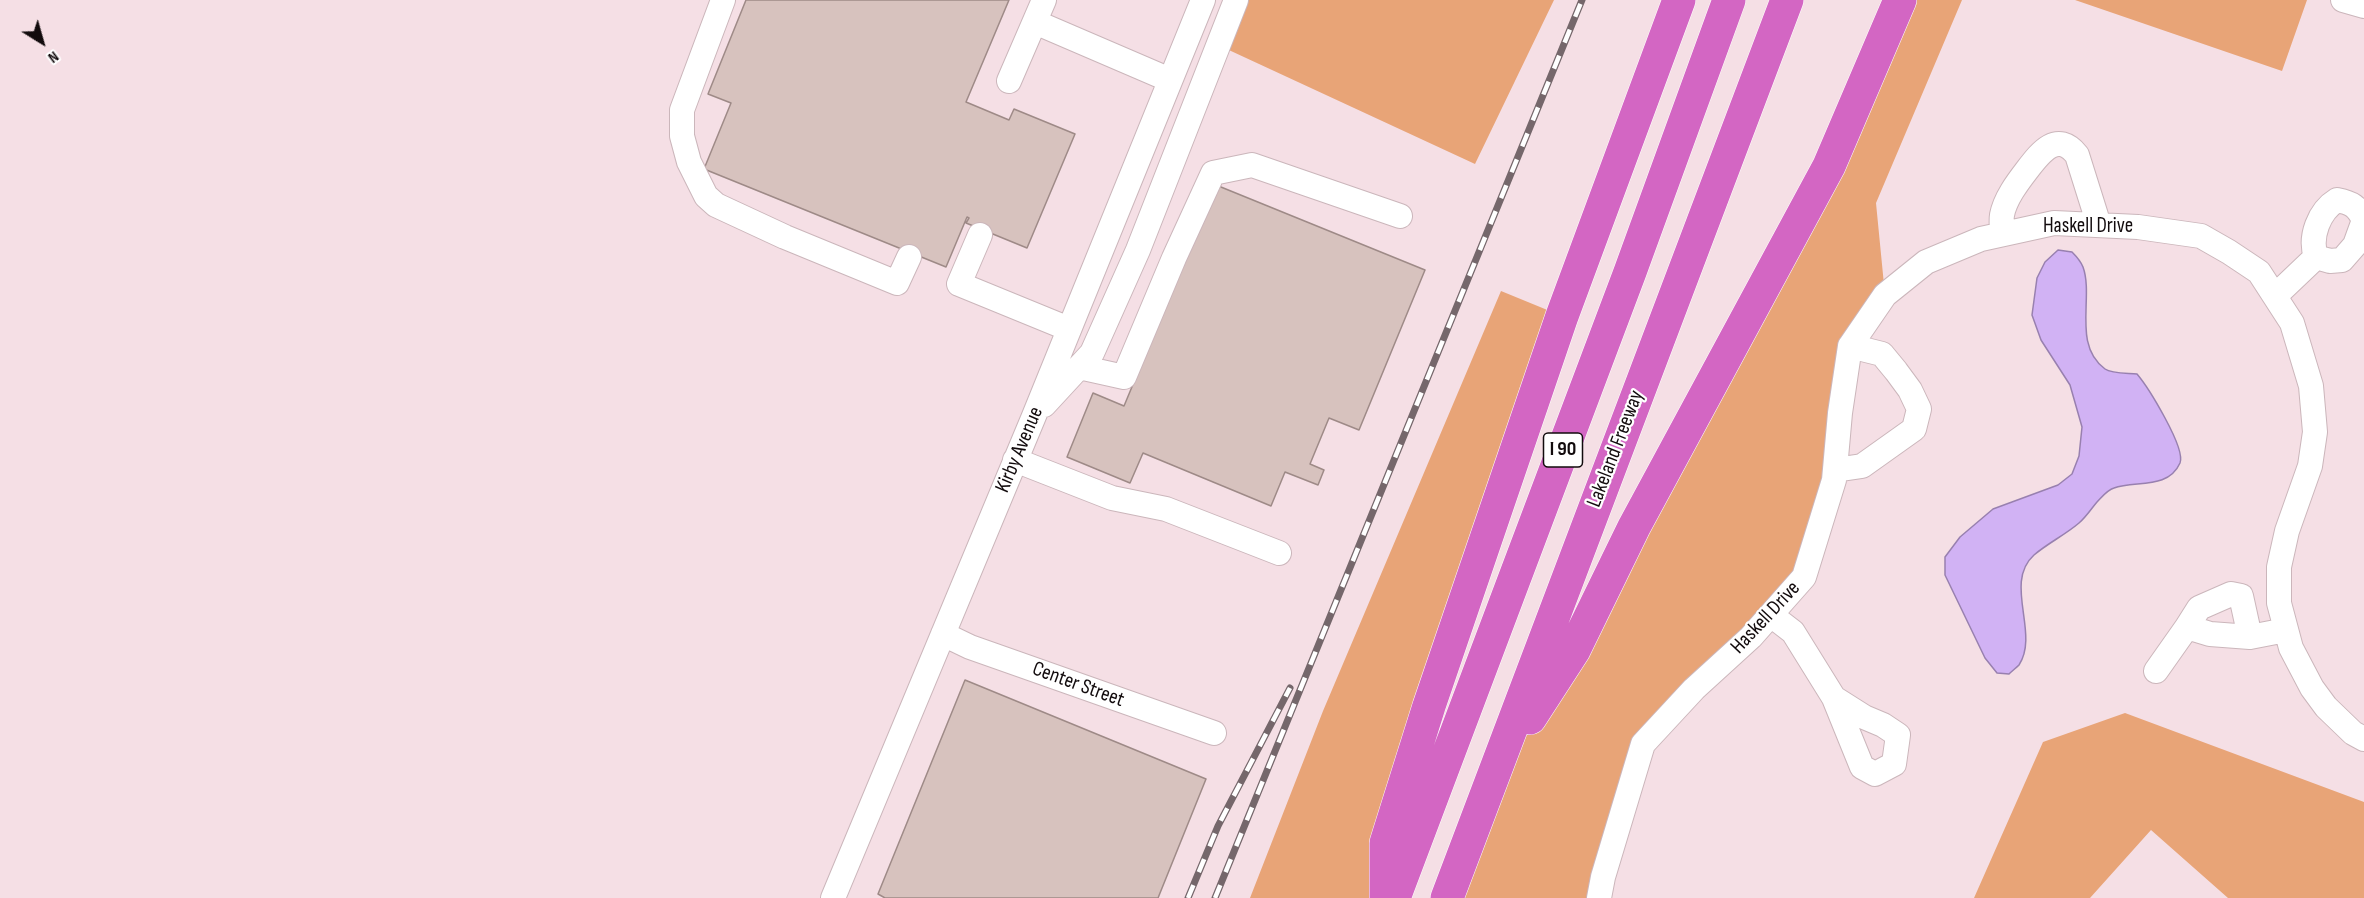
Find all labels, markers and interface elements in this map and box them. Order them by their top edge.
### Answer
north arrow [12,12,72,72]
text: N [44,47,62,67]
street label: Haskell Drive [2043,214,2133,240]
street label: Lakeland Freeway [1582,387,1650,511]
street label: Kirby Avenue [991,403,1049,497]
road number: I 90 [1544,433,1582,467]
street label: Haskell Drive [1726,576,1806,660]
street label: Center Street [1029,657,1127,713]

